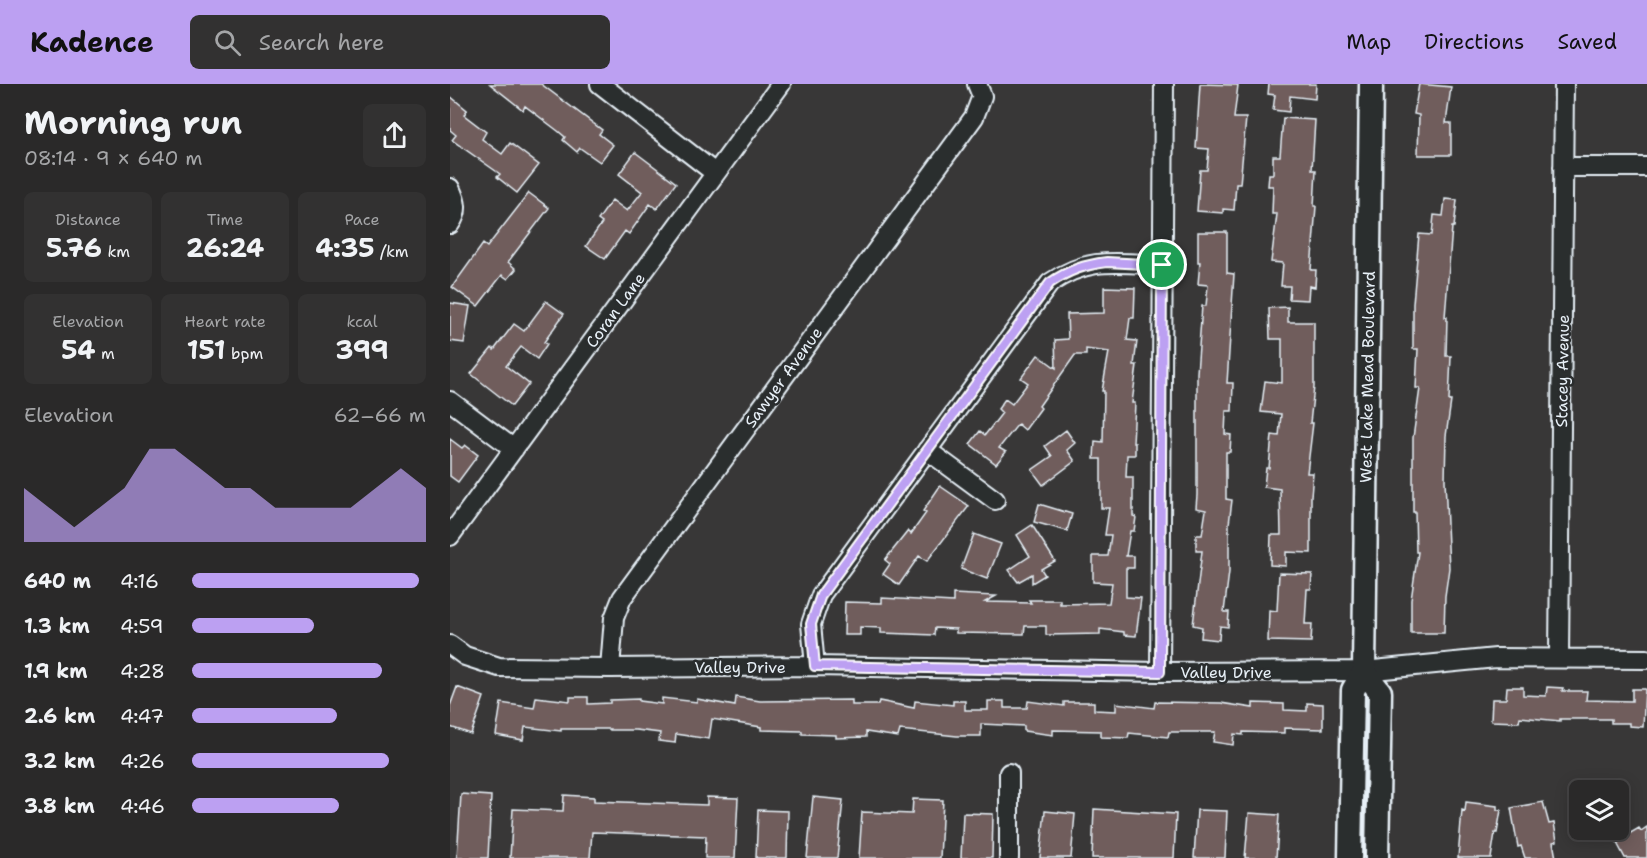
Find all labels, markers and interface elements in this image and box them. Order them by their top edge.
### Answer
search box [190,15,610,69]
text: Kadence [30,23,154,61]
icon: search [211,26,244,59]
text: Search here [259,28,385,57]
text: Map [1346,28,1391,56]
text: Directions [1424,28,1524,56]
text: Saved [1557,28,1617,56]
text: Morning run [24,100,242,145]
button: share [363,104,426,167]
text: 08:14 · 9 × 640 m [24,145,203,171]
text: Distance [55,209,121,230]
text: Time [207,209,243,230]
text: Pace [344,209,380,230]
text: 5.76 [46,230,102,265]
text: 26:24 [186,230,264,265]
text: 4:35 [315,230,375,265]
pin [1136,239,1187,290]
text: km [102,241,130,262]
text: /km [375,241,409,262]
icon: arrive [1145,248,1178,281]
street label: Coran Lane [581,269,650,352]
street label: West Lake Mead Boulevard [1355,271,1380,483]
text: Elevation [52,311,124,332]
text: Heart rate [184,311,266,332]
text: kcal [346,311,378,332]
street label: Stacey Avenue [1551,314,1574,428]
street label: Sawyer Avenue [740,323,827,432]
text: 54 [61,332,96,367]
text: 151 [187,332,226,367]
text: 399 [335,332,389,367]
text: m [96,343,115,364]
text: bpm [226,343,263,364]
text: Elevation [24,402,114,428]
text: 62–66 m [334,402,426,428]
text: 640 m [24,568,91,594]
text: 4:16 [120,568,159,594]
text: 1.3 km [24,613,90,639]
text: 4:59 [120,613,164,639]
street label: Valley Drive [694,657,786,678]
text: 1.9 km [24,658,87,684]
text: 4:28 [120,658,165,684]
street label: Valley Drive [1180,662,1272,683]
text: 2.6 km [24,703,95,729]
text: 4:47 [120,703,164,729]
text: 3.2 km [24,748,95,774]
text: 4:26 [120,748,165,774]
map controls [1569,780,1629,840]
button: layers [1569,780,1629,840]
text: 3.8 km [24,793,95,819]
text: 4:46 [120,793,165,819]

